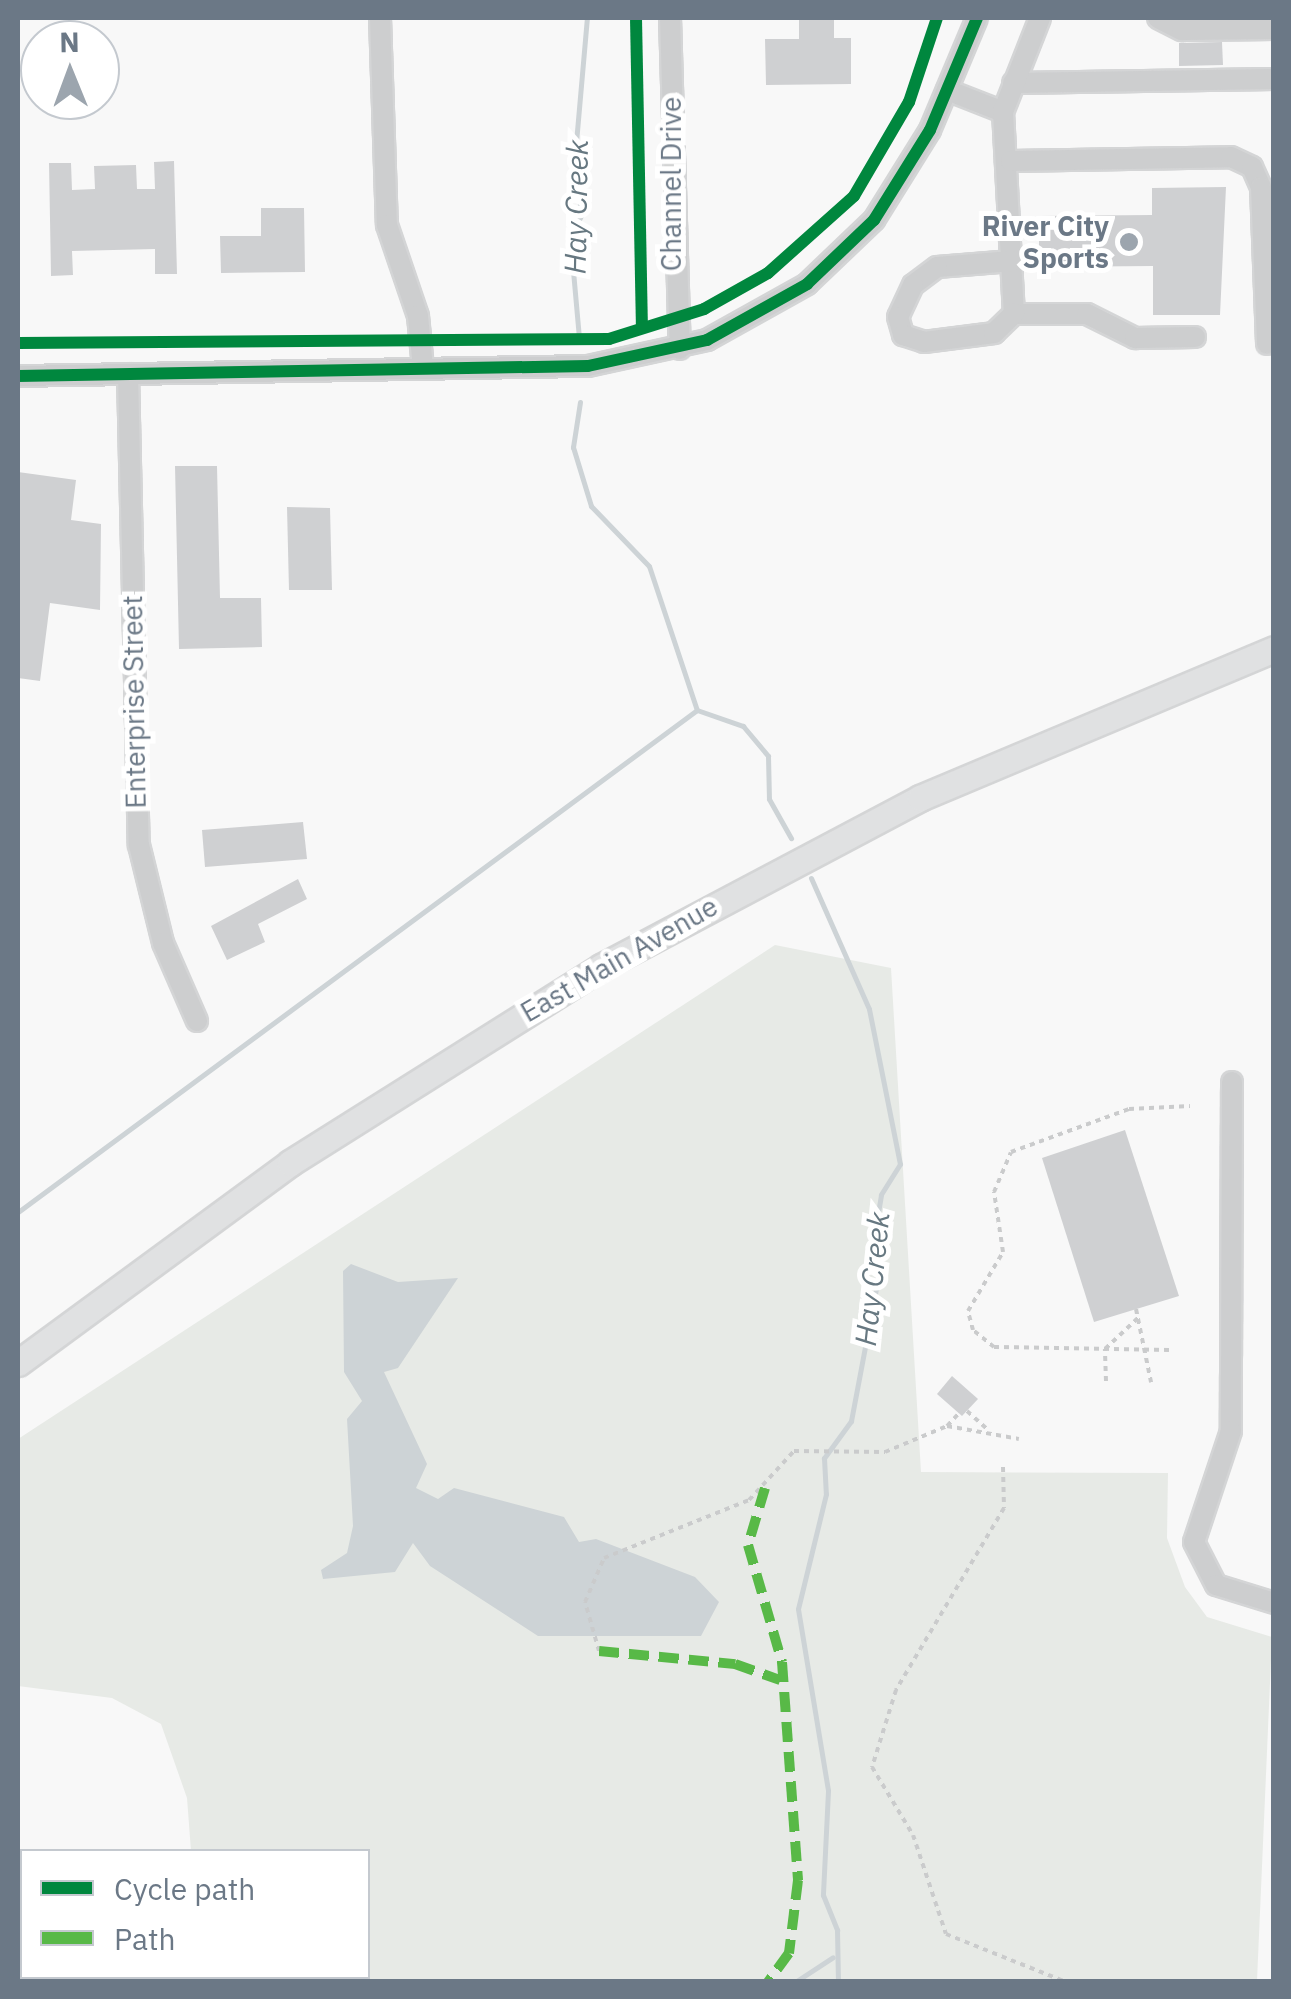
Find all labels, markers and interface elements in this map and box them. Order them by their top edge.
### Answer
north arrow [20,20,120,120]
text: N [59,23,80,60]
street label: Channel Drive [654,97,688,271]
water label: Hay Creek [557,139,595,275]
place label: River City Sports [982,209,1109,275]
marker: River City Sports [1118,231,1140,253]
street label: Enterprise Street [115,595,153,809]
street label: East Main Avenue [515,889,723,1029]
water label: Hay Creek [847,1210,897,1348]
legend [20,1849,370,1979]
text: Cycle path [114,1869,255,1908]
text: Path [114,1919,175,1958]

